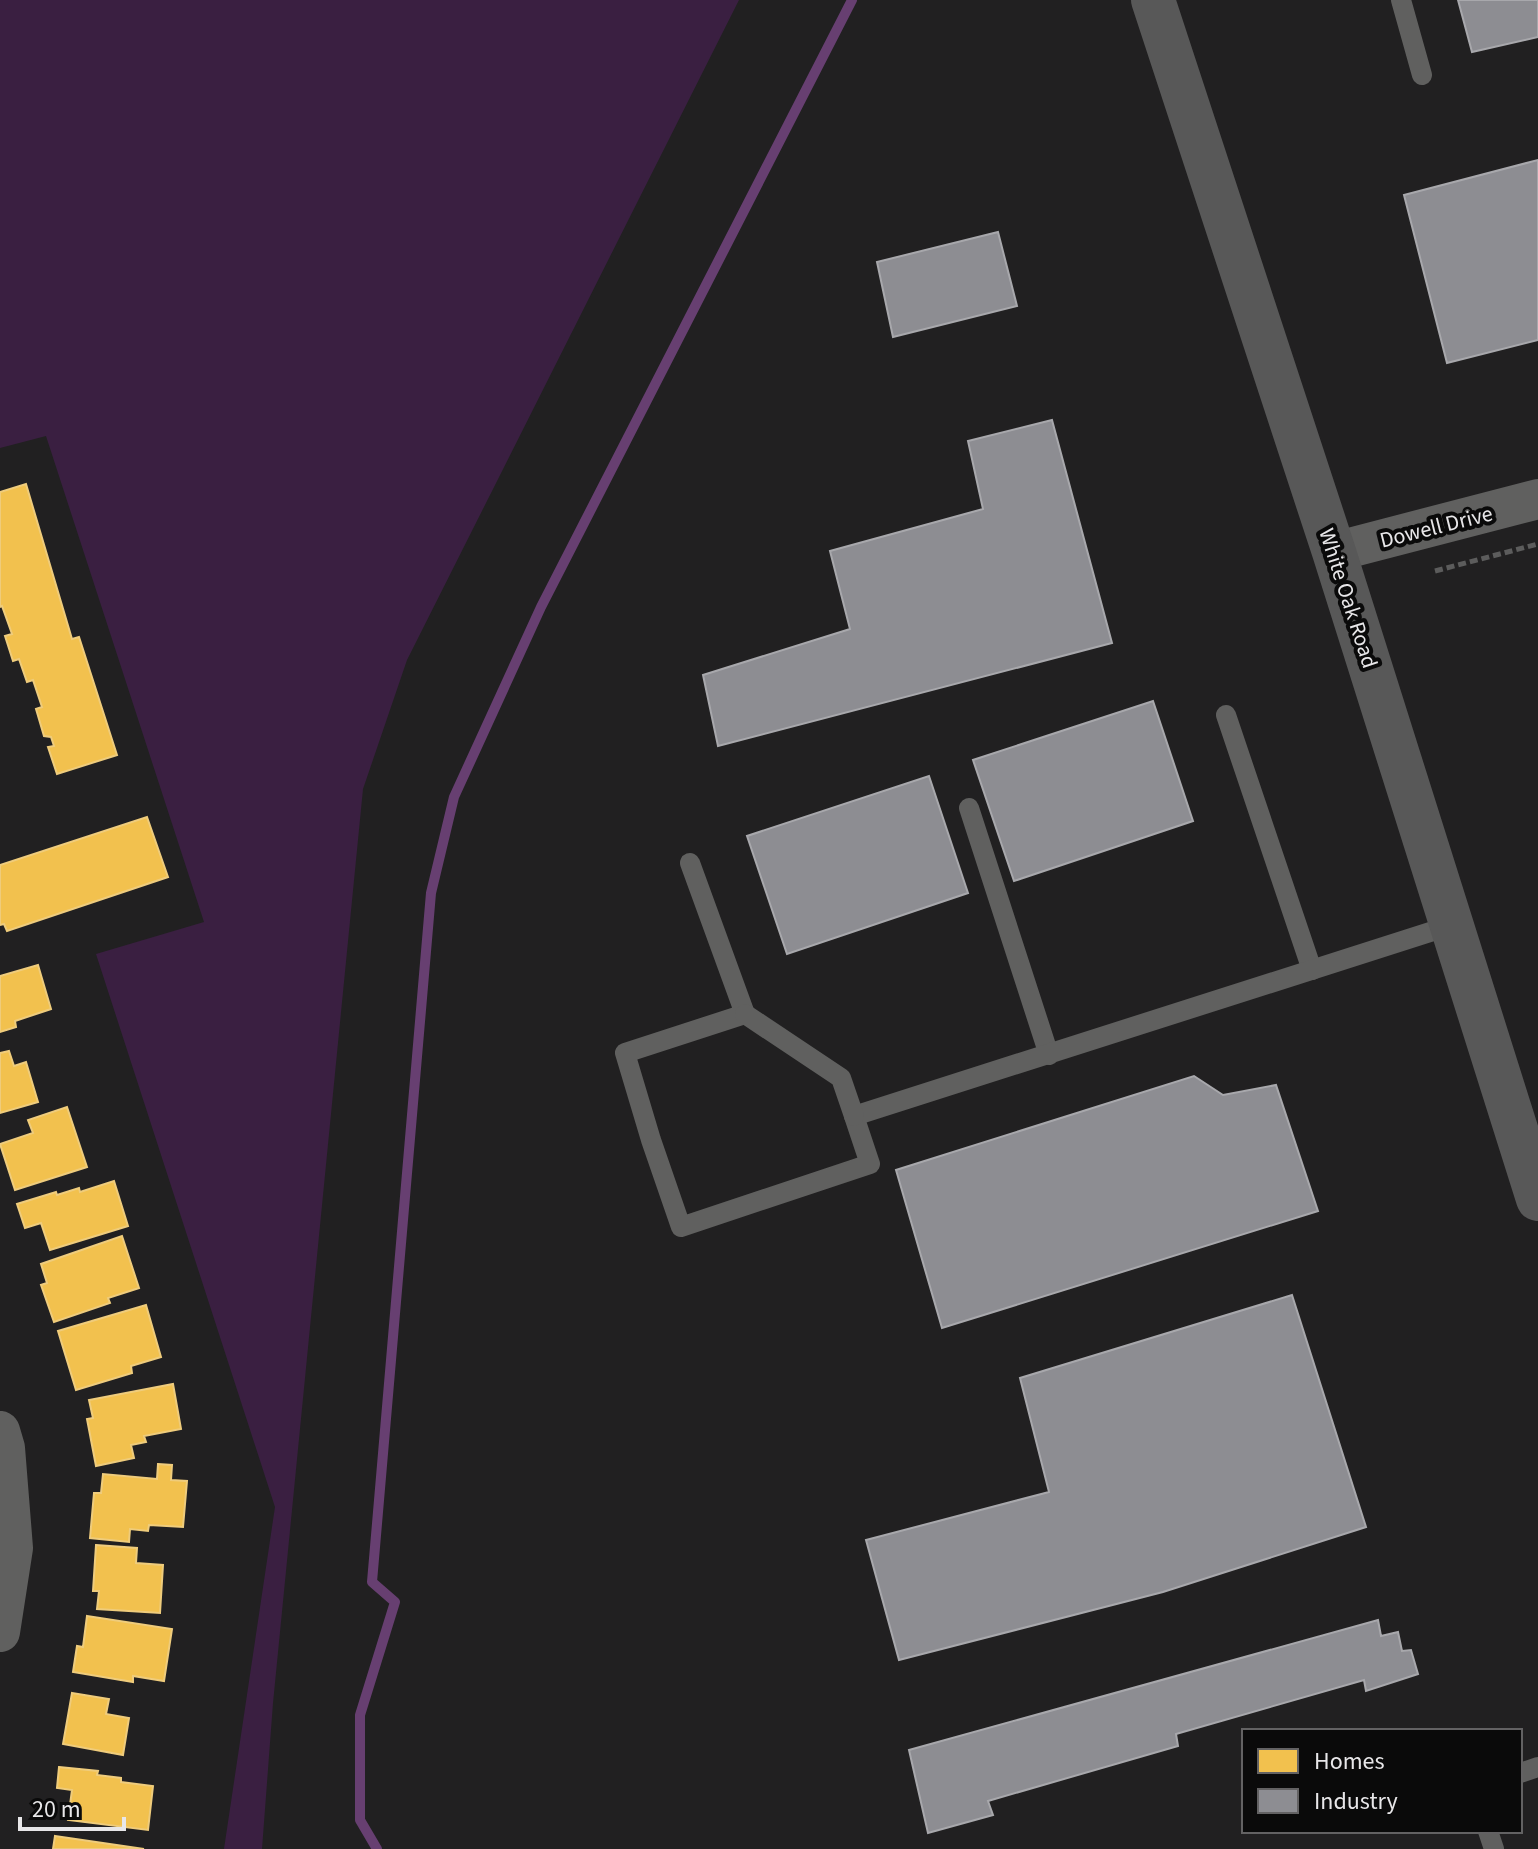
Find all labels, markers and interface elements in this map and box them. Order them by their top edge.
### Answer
street label: Dowell Drive [1376,497,1496,556]
street label: White Oak Road [1310,524,1386,672]
legend [1242,1729,1522,1833]
text: Homes [1314,1744,1385,1779]
scale bar [20,1781,124,1831]
text: Industry [1314,1784,1398,1819]
text: 20 m [32,1792,81,1827]

